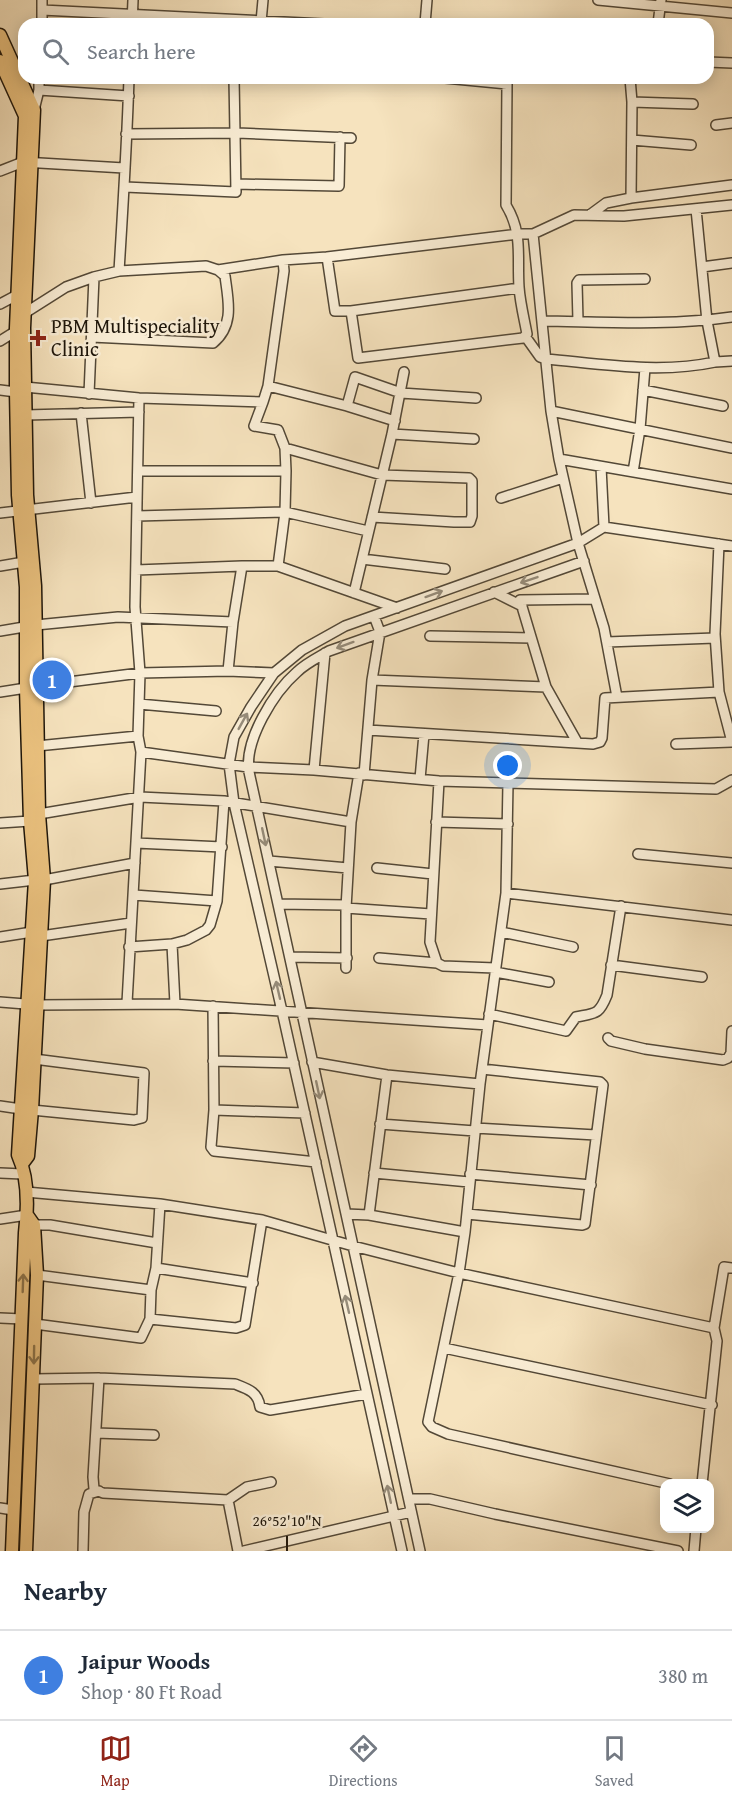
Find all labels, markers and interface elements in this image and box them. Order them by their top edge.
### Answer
search box [18,18,714,84]
icon: search [39,35,72,68]
text: Search here [87,35,196,67]
place label: PBM Multispeciality Clinic [51,311,220,363]
marker: PBM Multispeciality Clinic [29,329,47,347]
one-way arrow [520,576,539,587]
one-way arrow [424,588,443,599]
one-way arrow [336,640,355,651]
pin: 1 [32,658,72,702]
one-way arrow [237,713,249,730]
your location [493,751,522,780]
one-way arrow [259,827,270,847]
one-way arrow [271,981,283,1000]
one-way arrow [313,1080,325,1099]
one-way arrow [17,1273,29,1293]
one-way arrow [341,1294,353,1313]
one-way arrow [29,1345,40,1365]
map controls [660,1479,714,1533]
button: layers [660,1479,714,1533]
one-way arrow [383,1485,394,1504]
text: 26°52'10"N [253,1510,322,1531]
text: Nearby [24,1571,107,1610]
text: Jaipur Woods [81,1645,210,1677]
text: 1 [38,1661,49,1690]
text: 380 m [658,1661,708,1690]
text: Shop · 80 Ft Road [81,1677,222,1706]
tab: Map [99,1732,132,1792]
tab: Directions [329,1732,398,1792]
tab: Saved [595,1732,633,1792]

